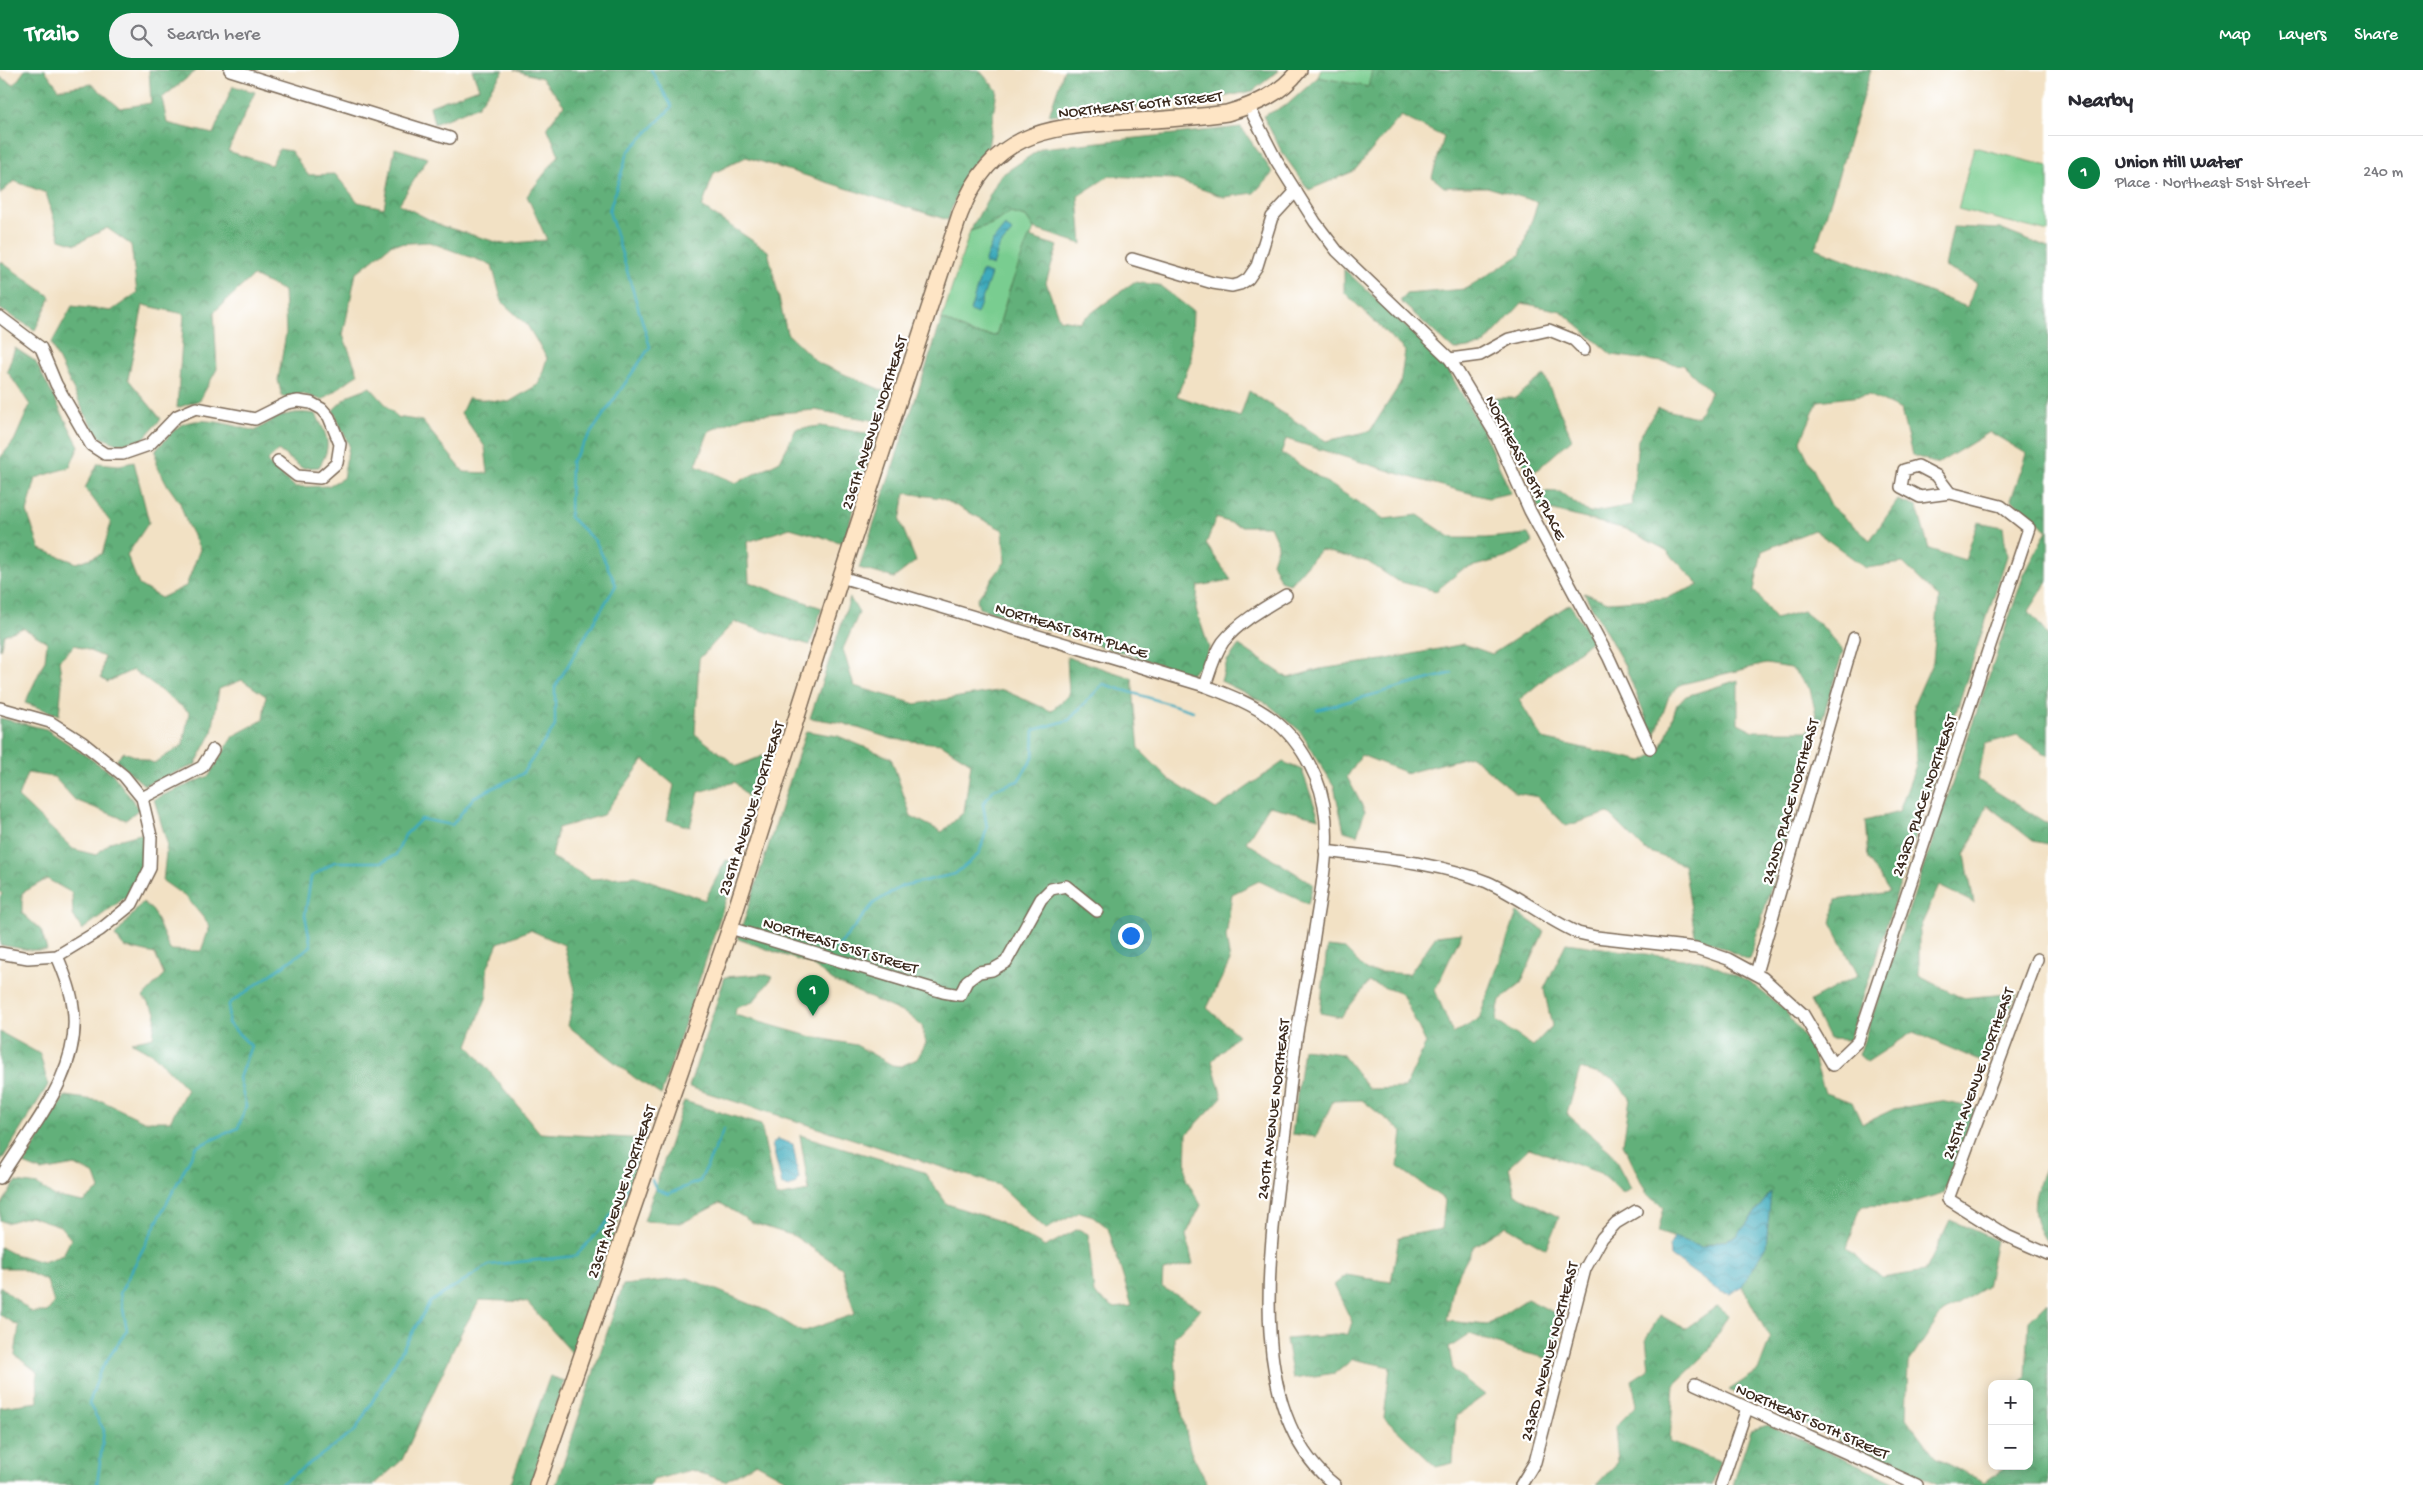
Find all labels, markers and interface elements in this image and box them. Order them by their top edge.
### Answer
search box [109,13,459,58]
text: Trailo [25,21,79,50]
icon: search [127,21,155,49]
text: Search here [167,24,261,47]
text: Map [2219,25,2251,46]
text: Layers [2279,25,2326,46]
text: Share [2354,25,2398,46]
street label: NORTHEAST 60TH STREET [1057,88,1224,125]
text: Nearby [2068,90,2133,115]
text: Union Hill Water [2115,152,2241,175]
text: 1 [2081,164,2087,183]
text: 240 m [2363,164,2403,183]
text: Place · Northeast 51st Street [2115,175,2309,194]
street label: 236TH AVENUE NORTHEAST [839,333,914,512]
street label: NORTHEAST 58TH PLACE [1479,393,1569,545]
street label: NORTHEAST 54TH PLACE [992,600,1150,665]
street label: 243RD PLACE NORTHEAST [1890,712,1963,879]
street label: 242ND PLACE NORTHEAST [1760,716,1825,887]
street label: 236TH AVENUE NORTHEAST [716,719,791,898]
street label: NORTHEAST 51ST STREET [760,915,920,980]
your location [1118,923,1144,949]
pin: 1 [797,975,829,1016]
street label: 245TH AVENUE NORTHEAST [1940,985,2021,1163]
street label: 240TH AVENUE NORTHEAST [1255,1017,1296,1201]
street label: 236TH AVENUE NORTHEAST [585,1102,662,1281]
street label: 243RD AVENUE NORTHEAST [1518,1259,1585,1444]
map controls [1988,1380,2033,1470]
button: + [1988,1380,2033,1425]
street label: NORTHEAST 50TH STREET [1732,1381,1892,1466]
button: − [1988,1425,2033,1470]

